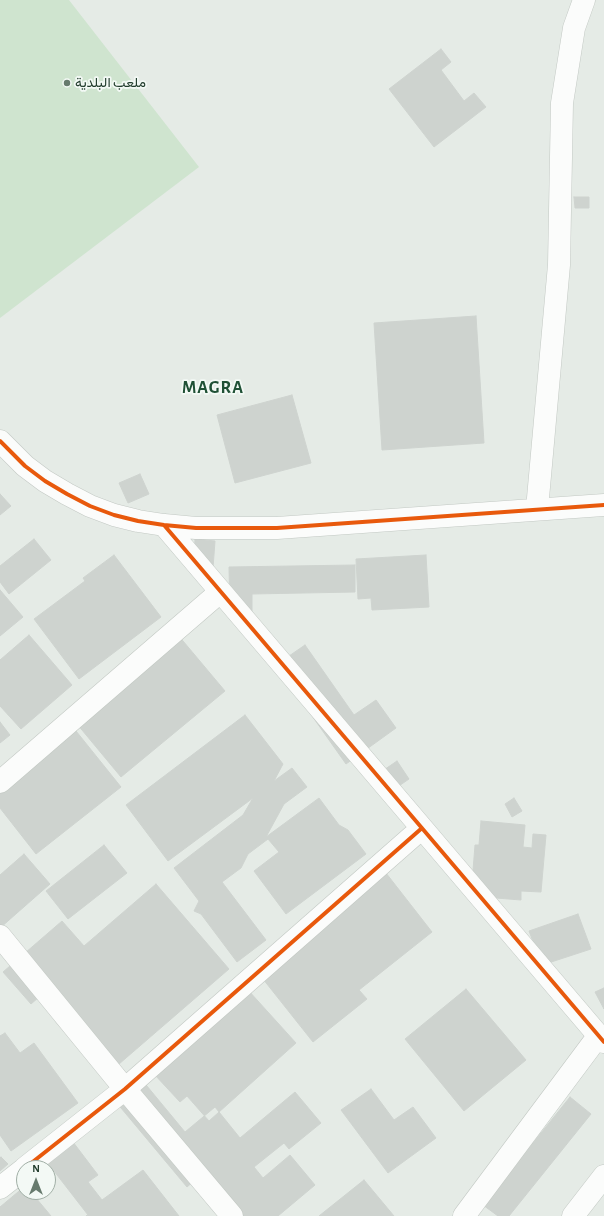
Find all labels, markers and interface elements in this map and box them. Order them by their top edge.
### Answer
place label: ملعب البلدية [75,75,146,91]
marker: ملعب البلدية [62,78,72,88]
district label: MAGRA [182,377,244,399]
north arrow [16,1160,56,1200]
text: N [32,1163,40,1174]

